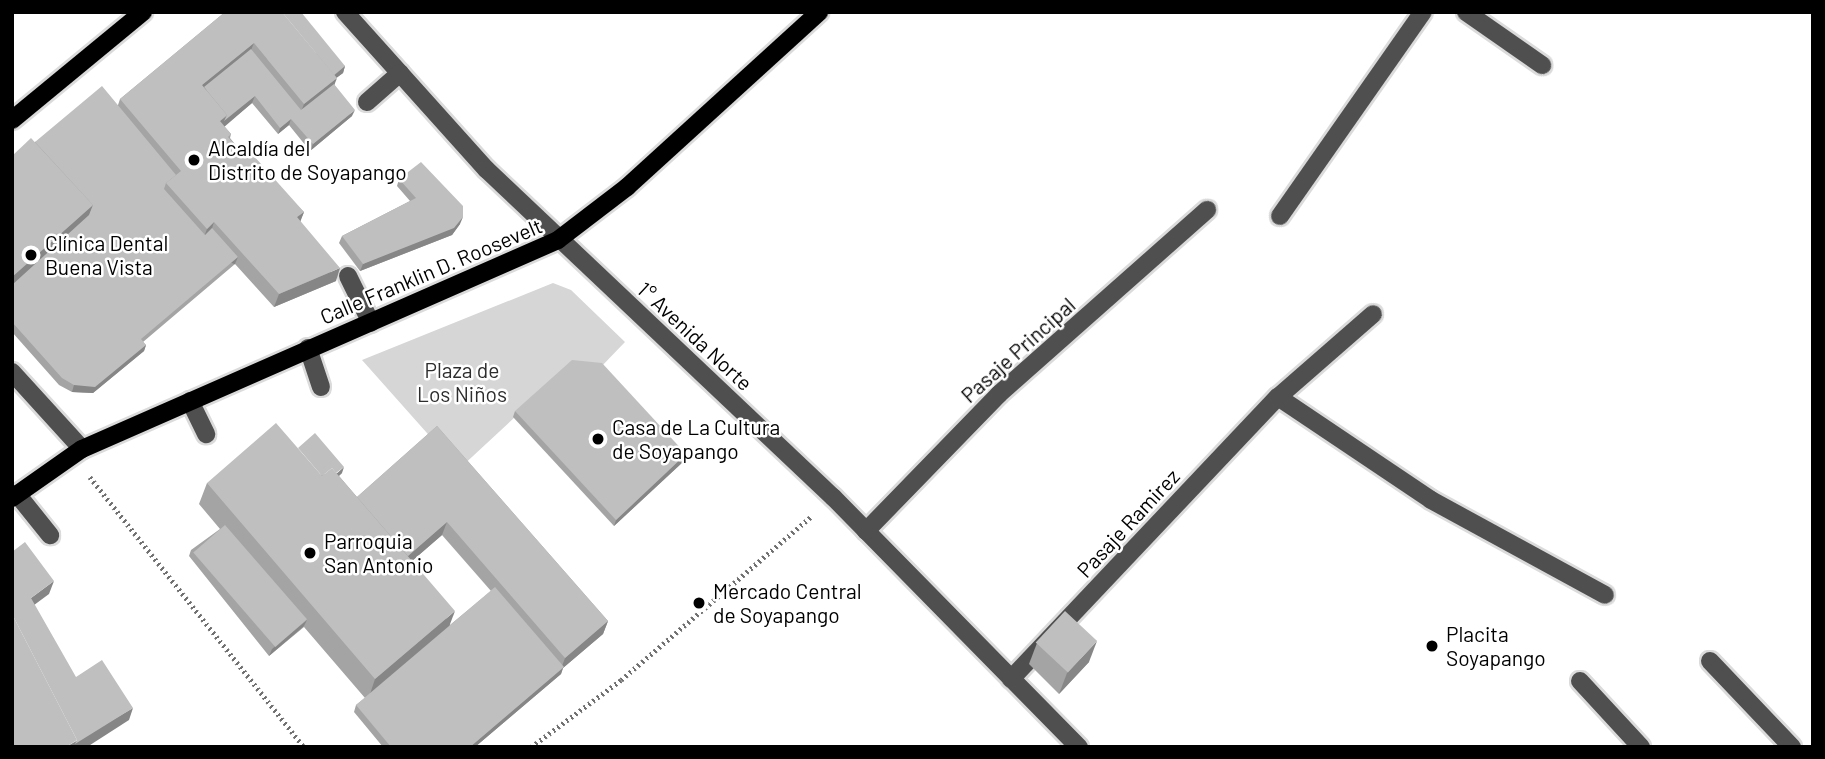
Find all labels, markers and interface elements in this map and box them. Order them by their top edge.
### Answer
place label: Alcaldía del Distrito de Soyapango [208,135,407,185]
marker: Alcaldía del Distrito de Soyapango [186,152,202,168]
street label: Calle Franklin D. Roosevelt [316,213,546,329]
place label: Clínica Dental Buena Vista [45,230,168,280]
marker: Clínica Dental Buena Vista [23,247,39,263]
street label: 1° Avenida Norte [632,276,758,396]
street label: Pasaje Principal [956,292,1080,408]
park label: Plaza de Los Niños [417,357,507,407]
place label: Casa de La Cultura de Soyapango [612,414,780,464]
marker: Casa de La Cultura de Soyapango [590,431,606,447]
street label: Pasaje Ramirez [1071,464,1185,582]
place label: Parroquia San Antonio [324,528,433,578]
marker: Parroquia San Antonio [302,545,318,561]
place label: Mercado Central de Soyapango [713,578,862,628]
marker: Mercado Central de Soyapango [691,595,707,611]
place label: Placita Soyapango [1446,621,1546,671]
marker: Placita Soyapango [1424,638,1440,654]

